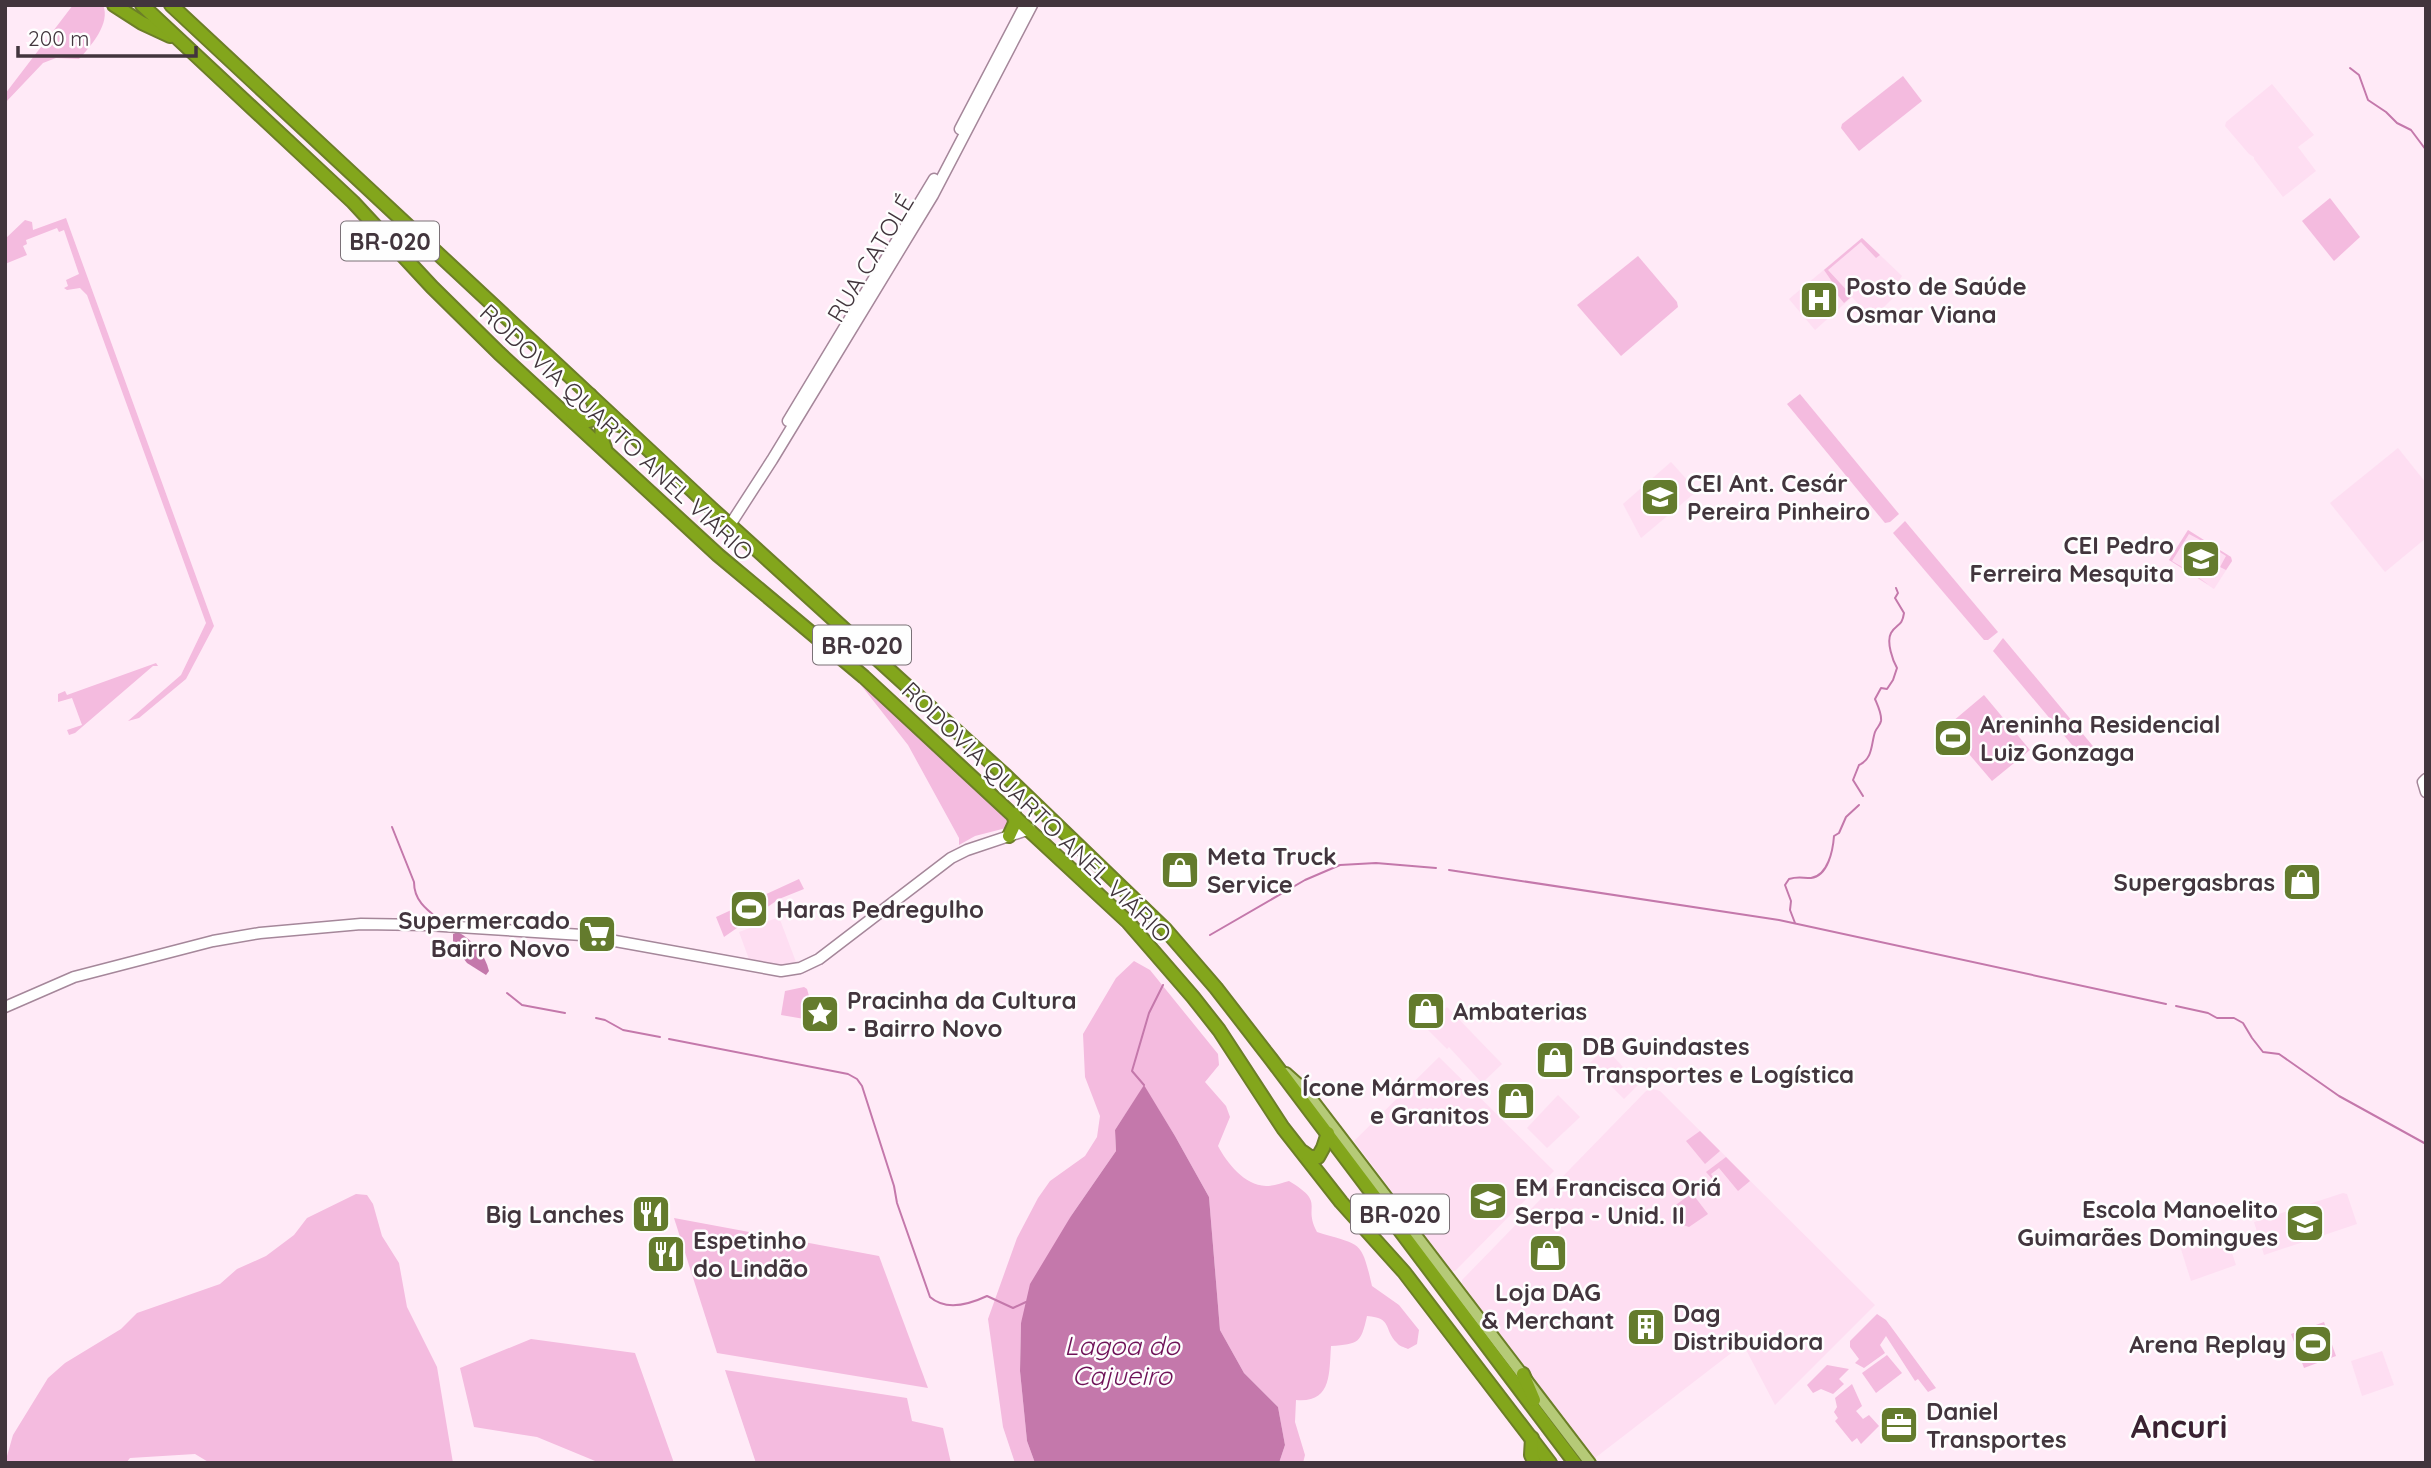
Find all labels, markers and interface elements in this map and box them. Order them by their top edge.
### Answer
scale bar [18,14,196,58]
text: 200 m [28,25,90,51]
street label: RUA CATOLÉ [820,189,920,327]
road number: BR-020 [341,222,439,260]
place label: Posto de Saúde Osmar Viana [1846,271,2027,329]
hospital icon: Posto de Saúde Osmar Viana [1798,279,1840,321]
street label: RODOVIA QUARTO ANEL VIÁRIO [474,297,760,567]
place label: CEI Ant. Cesár Pereira Pinheiro [1687,468,1870,526]
school or university icon: CEI Ant. Cesár Pereira Pinheiro [1639,476,1681,518]
place label: CEI Pedro Ferreira Mesquita [1970,530,2174,588]
school or university icon: CEI Pedro Ferreira Mesquita [2180,538,2222,580]
road number: BR-020 [813,625,911,664]
street label: RODOVIA QUARTO ANEL VIÁRIO [896,675,1178,949]
place label: Areninha Residencial Luiz Gonzaga [1980,709,2221,767]
sports icon: Areninha Residencial Luiz Gonzaga [1932,717,1974,759]
place label: Meta Truck Service [1207,841,1337,899]
shop icon: Meta Truck Service [1159,849,1201,891]
shop icon: Supergasbras [2281,861,2323,903]
place label: Supergasbras [2114,867,2275,897]
sports icon: Haras Pedregulho [728,888,770,930]
place label: Haras Pedregulho [776,894,984,924]
place label: Supermercado Bairro Novo [398,905,570,963]
supermarket icon: Supermercado Bairro Novo [576,913,618,955]
place label: Pracinha da Cultura - Bairro Novo [847,985,1077,1043]
shop icon: Ambaterias [1405,990,1447,1032]
place icon: Pracinha da Cultura - Bairro Novo [799,993,841,1035]
place label: Ambaterias [1453,996,1587,1026]
place label: DB Guindastes Transportes e Logística [1582,1031,1854,1089]
shop icon: DB Guindastes Transportes e Logística [1534,1039,1576,1081]
place label: Ícone Mármores e Granitos [1302,1072,1489,1130]
shop icon: Ícone Mármores e Granitos [1495,1080,1537,1122]
place label: EM Francisca Oriá Serpa - Unid. II [1515,1172,1721,1230]
school or university icon: EM Francisca Oriá Serpa - Unid. II [1467,1180,1509,1222]
restaurant icon: Big Lanches [630,1193,672,1235]
road number: BR-020 [1351,1194,1449,1233]
place label: Escola Manoelito Guimarães Domingues [2017,1194,2278,1252]
place label: Big Lanches [485,1199,624,1229]
school or university icon: Escola Manoelito Guimarães Domingues [2284,1202,2326,1244]
place label: Espetinho do Lindão [693,1225,808,1283]
shop icon: Loja DAG & Merchant [1527,1232,1569,1274]
restaurant icon: Espetinho do Lindão [645,1233,687,1275]
place label: Loja DAG & Merchant [1481,1277,1615,1335]
place label: Dag Distribuidora [1673,1298,1823,1356]
building icon: Dag Distribuidora [1625,1306,1667,1348]
sports icon: Arena Replay [2292,1323,2334,1365]
water label: Lagoa do Cajueiro [1064,1329,1181,1392]
place label: Arena Replay [2129,1329,2286,1359]
place label: Daniel Transportes [1926,1396,2067,1454]
office icon: Daniel Transportes [1878,1404,1920,1446]
district label: Ancuri [2131,1406,2227,1446]

